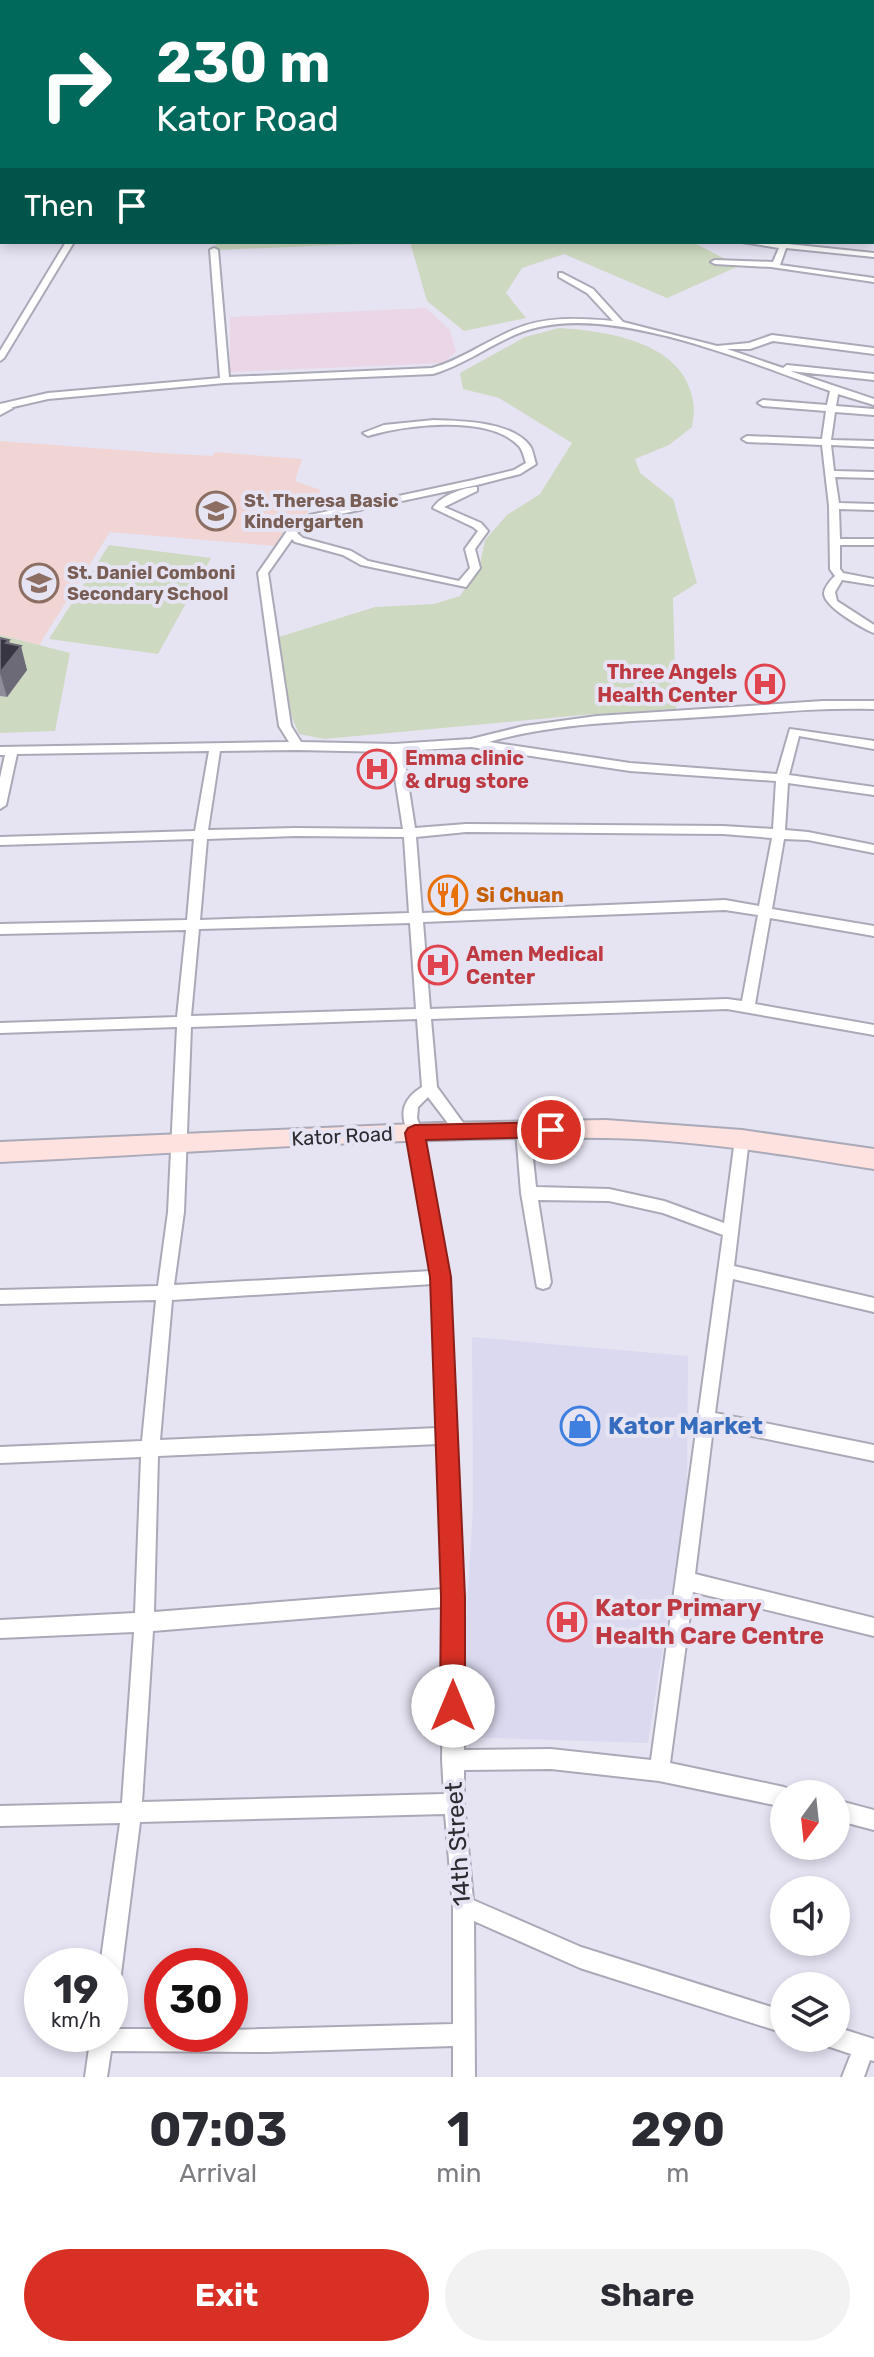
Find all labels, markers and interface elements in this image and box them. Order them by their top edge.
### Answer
text: 230 m [156,30,331,96]
icon: right [24,32,128,136]
text: Kator Road [156,97,339,140]
icon: arrive [110,184,154,228]
text: Then [24,188,94,224]
school or university icon: St. Theresa Basic Kindergarten [195,490,237,532]
place label: St. Theresa Basic Kindergarten [244,490,399,533]
school or university icon: St. Daniel Comboni Secondary School [18,562,60,604]
place label: St. Daniel Comboni Secondary School [67,562,235,605]
place label: Three Angels Health Center [597,660,737,707]
hospital icon: Three Angels Health Center [744,663,786,705]
place label: Emma clinic & drug store [405,746,529,793]
hospital icon: Emma clinic & drug store [356,748,398,790]
restaurant icon: Si Chuan [427,874,469,916]
place label: Si Chuan [476,883,564,907]
place label: Amen Medical Center [466,942,604,989]
hospital icon: Amen Medical Center [417,944,459,986]
pin [517,1096,585,1164]
icon: arrive [529,1108,573,1152]
street label: Kator Road [291,1121,393,1151]
shop icon: Kator Market [559,1405,601,1447]
place label: Kator Market [608,1412,763,1440]
place label: Kator Primary Health Care Centre [595,1594,824,1650]
hospital icon: Kator Primary Health Care Centre [546,1601,588,1643]
position arrow [411,1664,495,1748]
north arrow [770,1780,850,1860]
map controls [770,1780,850,2052]
street label: 14th Street [440,1781,476,1907]
button: sound [770,1876,850,1956]
speed limit sign: 30 [144,1948,248,2052]
text: 19 [53,1966,99,2013]
button: layers [770,1972,850,2052]
text: km/h [51,2008,101,2032]
text: 07:03 [149,2101,287,2158]
text: 1 [447,2101,471,2158]
text: 290 [630,2101,725,2158]
text: Arrival [179,2158,257,2189]
text: min [436,2158,481,2189]
text: m [666,2158,689,2189]
button: Exit [24,2249,429,2341]
button: Share [445,2249,850,2341]

